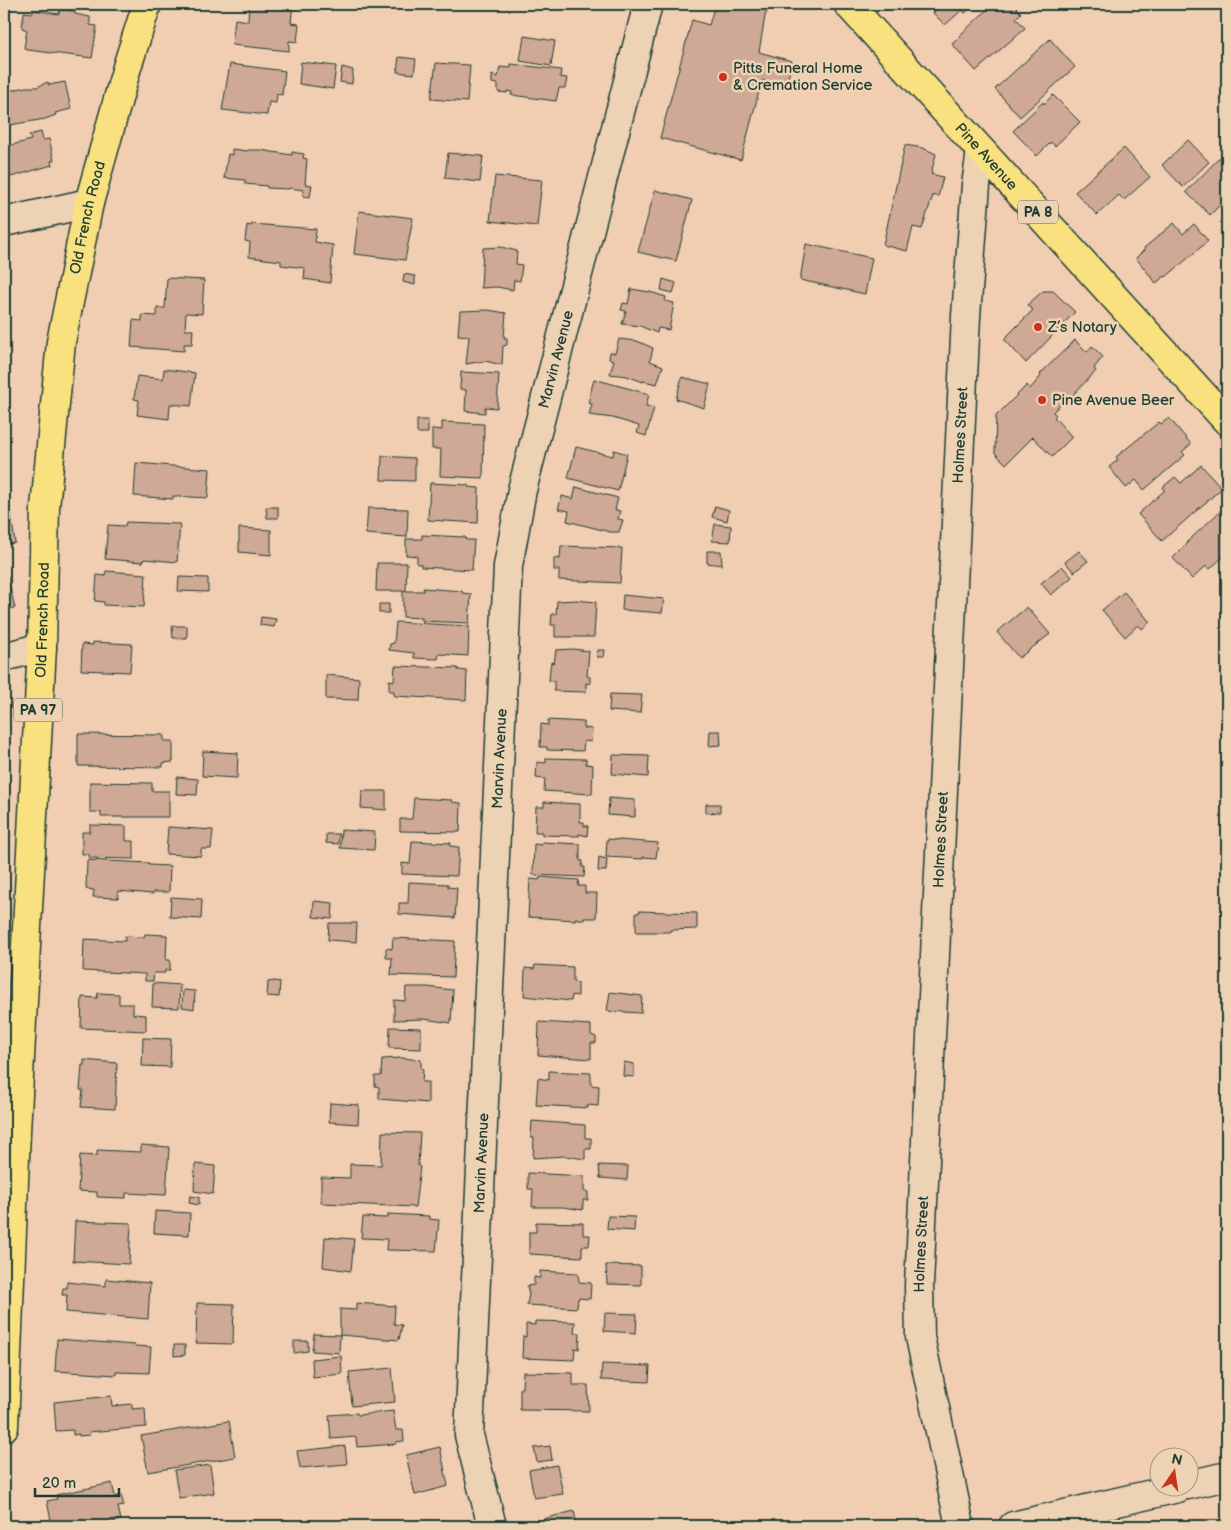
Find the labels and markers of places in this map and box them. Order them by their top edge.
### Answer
place label: Pitts Funeral Home & Cremation Service [733,59,872,95]
marker: Pitts Funeral Home & Cremation Service [717,71,729,83]
place label: Z’s Notary [1047,318,1117,337]
marker: Z’s Notary [1032,321,1044,333]
place label: Pine Avenue Beer [1052,391,1175,410]
marker: Pine Avenue Beer [1036,394,1048,406]

